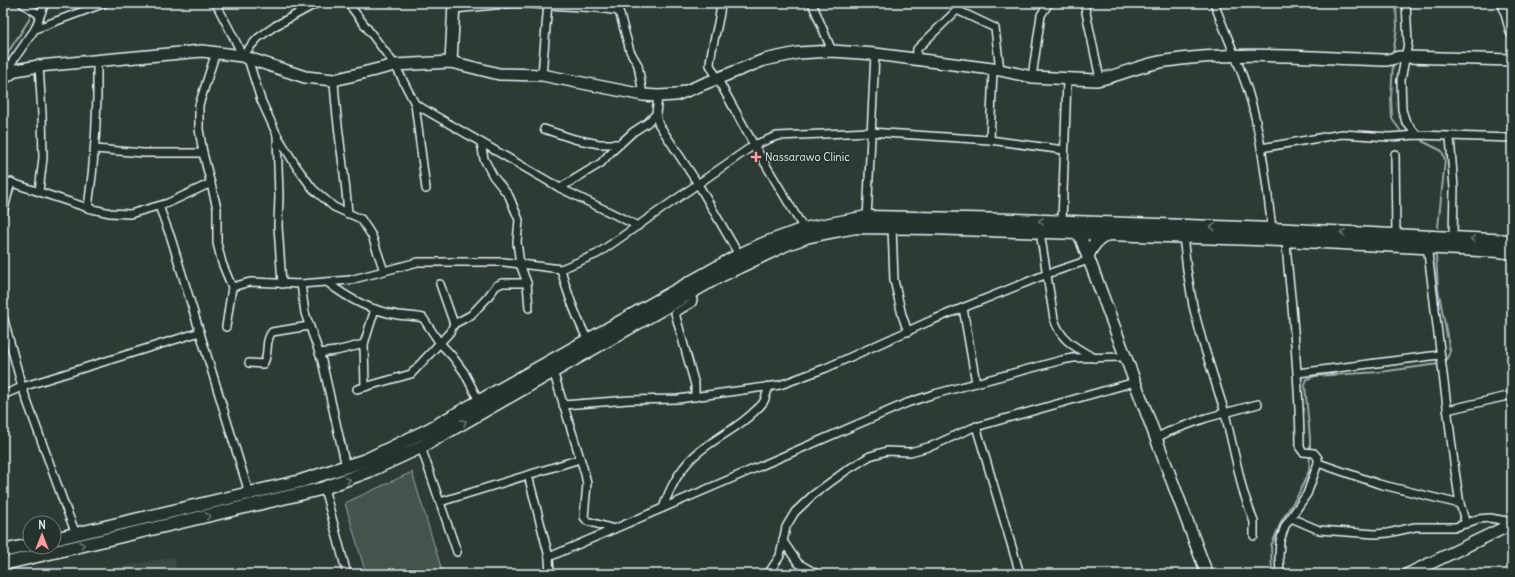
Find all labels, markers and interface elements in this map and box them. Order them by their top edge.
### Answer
place label: Nassarawo Clinic [765,150,850,164]
marker: Nassarawo Clinic [750,151,762,163]
one-way arrow [1038,217,1044,225]
one-way arrow [1210,222,1216,231]
one-way arrow [1340,228,1346,237]
one-way arrow [1470,235,1476,244]
one-way arrow [460,420,467,427]
one-way arrow [344,476,351,484]
one-way arrow [205,512,212,521]
north arrow [22,515,62,555]
text: N [38,518,46,532]
one-way arrow [79,542,85,550]

